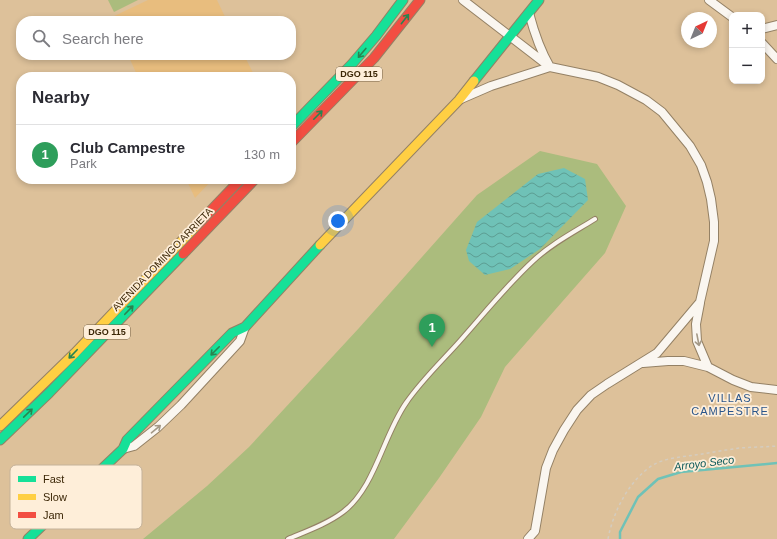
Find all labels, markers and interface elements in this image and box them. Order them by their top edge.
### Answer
north arrow [681,12,717,48]
map controls [729,12,765,84]
button: + [729,12,765,48]
one-way arrow [401,13,410,24]
search box [16,16,296,60]
icon: search [30,27,52,49]
text: Search here [62,30,144,47]
one-way arrow [358,47,367,58]
button: − [729,48,765,84]
road number: DGO 115 [336,67,382,81]
text: Nearby [32,88,90,107]
one-way arrow [314,110,323,120]
text: Club Campestre [70,139,185,156]
text: 1 [41,147,49,162]
text: 130 m [244,147,280,162]
text: Park [70,156,97,171]
street label: AVENIDA DOMINGO ARRIETA [110,205,215,313]
your location [328,211,348,231]
one-way arrow [124,305,134,315]
pin: 1 [419,314,445,347]
road number: DGO 115 [84,325,130,339]
one-way arrow [694,334,702,347]
one-way arrow [210,346,220,356]
one-way arrow [68,349,78,359]
district label: VILLAS CAMPESTRE [691,392,769,417]
one-way arrow [23,408,33,418]
one-way arrow [150,424,161,433]
water label: Arroyo Seco [672,453,735,473]
legend [10,465,142,529]
text: Fast [43,473,64,485]
text: Slow [43,491,67,503]
text: Jam [43,509,64,521]

